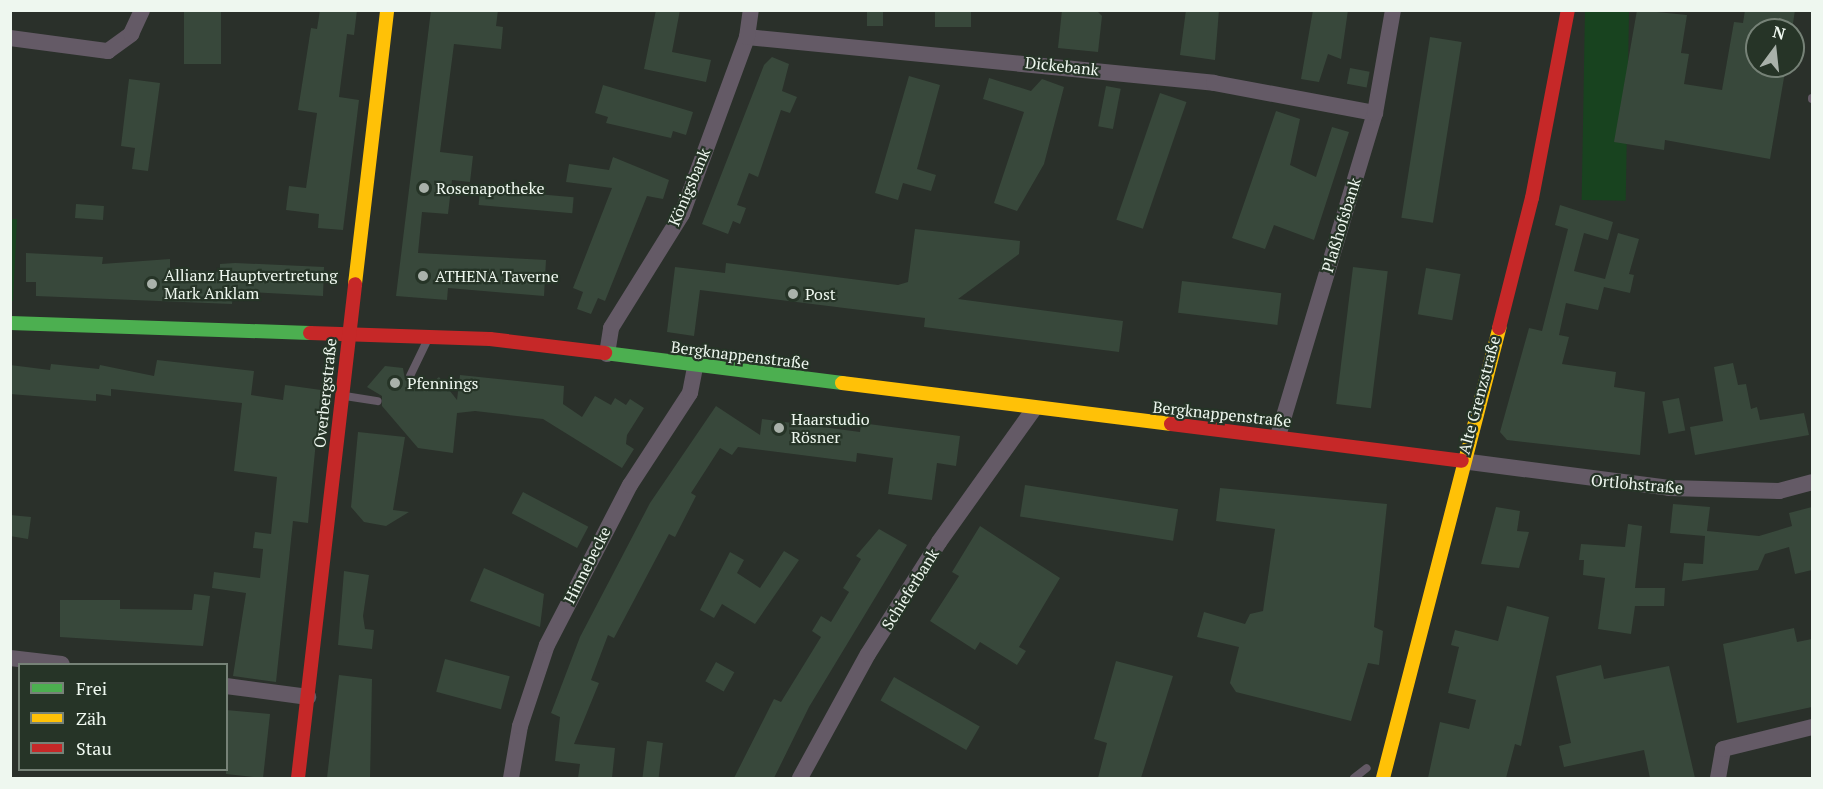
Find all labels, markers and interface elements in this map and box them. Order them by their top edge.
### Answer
north arrow [1745,18,1805,78]
text: N [1770,20,1788,45]
street label: Dickebank [1024,53,1100,79]
street label: Königsbank [664,145,714,229]
street label: Plaßhofsbank [1318,175,1364,275]
place label: Rosenapotheke [436,178,545,198]
marker: Rosenapotheke [417,181,431,195]
place label: Allianz Hauptvertretung Mark Anklam [164,265,338,303]
place label: ATHENA Taverne [435,266,559,286]
marker: ATHENA Taverne [416,269,430,283]
marker: Allianz Hauptvertretung Mark Anklam [145,277,159,291]
place label: Post [805,284,836,304]
marker: Post [786,287,800,301]
street label: Alte Grenzstraße [1454,334,1504,456]
street label: Overbergstraße [310,337,340,449]
street label: Bergknappenstraße [670,337,810,373]
place label: Pfennings [407,373,478,393]
marker: Pfennings [388,376,402,390]
street label: Bergknappenstraße [1152,397,1292,431]
place label: Haarstudio Rösner [791,409,870,447]
marker: Haarstudio Rösner [772,421,786,435]
street label: Ortlohstraße [1590,470,1684,498]
street label: Hinnebecke [559,523,615,607]
street label: Schieferbank [877,545,943,633]
legend [18,663,228,771]
text: Frei [76,676,107,700]
text: Zäh [76,706,107,730]
text: Stau [76,736,112,760]

